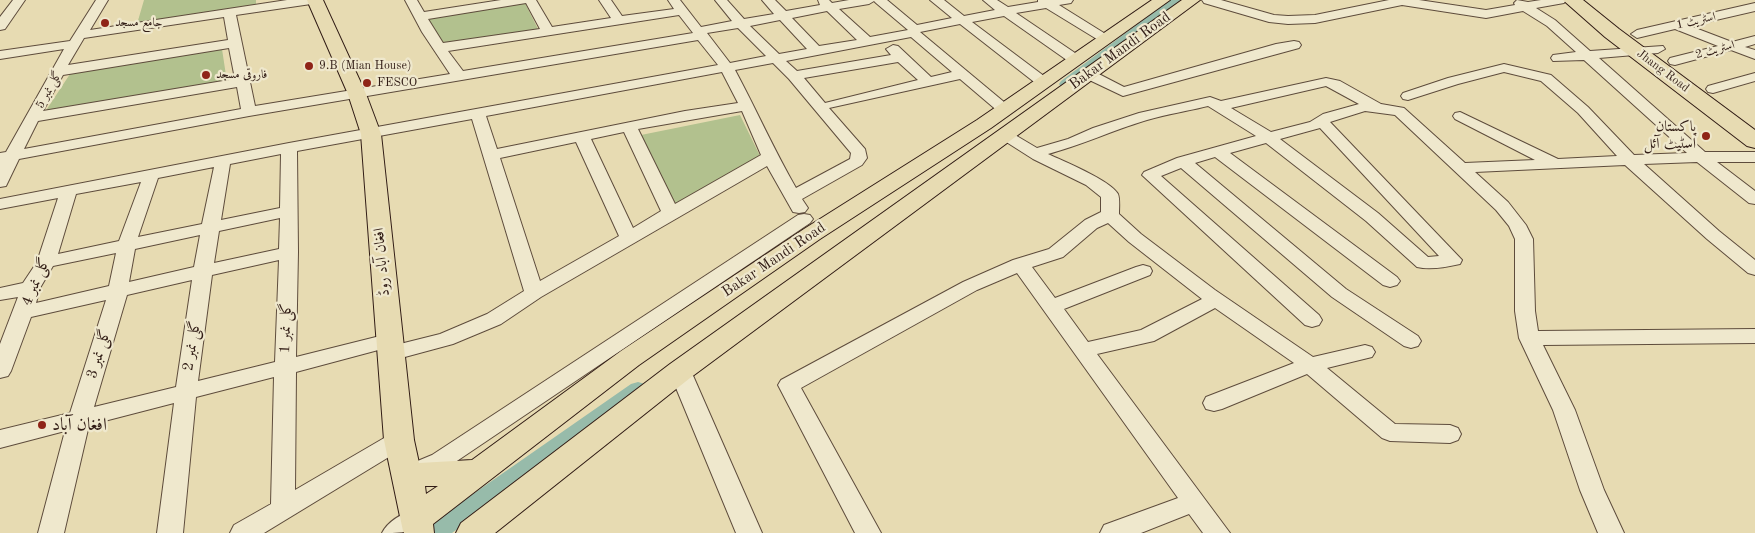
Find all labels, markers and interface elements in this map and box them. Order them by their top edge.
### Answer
street label: Bakar Mandi Road [1066,8,1174,94]
street label: اسٹریٹ 1 [1675,9,1717,33]
place label: جامع مسجد [115,16,163,30]
marker: جامع مسجد [99,17,111,29]
street label: اسٹریٹ 2 [1694,38,1736,62]
street label: Jhang Road [1634,47,1692,95]
place label: 9.B (Mian House) [319,59,411,73]
marker: 9.B (Mian House) [303,60,315,72]
place label: فاروقی مسجد [216,68,267,82]
street label: گلی نمبر 5 [33,69,65,111]
marker: فاروقی مسجد [200,69,212,81]
place label: FESCO [377,76,417,90]
marker: FESCO [361,77,373,89]
place label: پاکستان اسٹیٹ آئل [1644,118,1696,153]
marker: پاکستان اسٹیٹ آئل [1700,130,1712,142]
street label: Bakar Mandi Road [719,219,829,301]
street label: افغان آباد روڈ [370,227,394,297]
street label: گلی نمبر 4 [18,255,54,309]
street label: گلی نمبر 1 [276,302,296,354]
street label: گلی نمبر 2 [179,320,205,372]
street label: گلی نمبر 3 [83,327,115,381]
place label: افغان آباد [52,414,107,436]
marker: افغان آباد [36,419,48,431]

